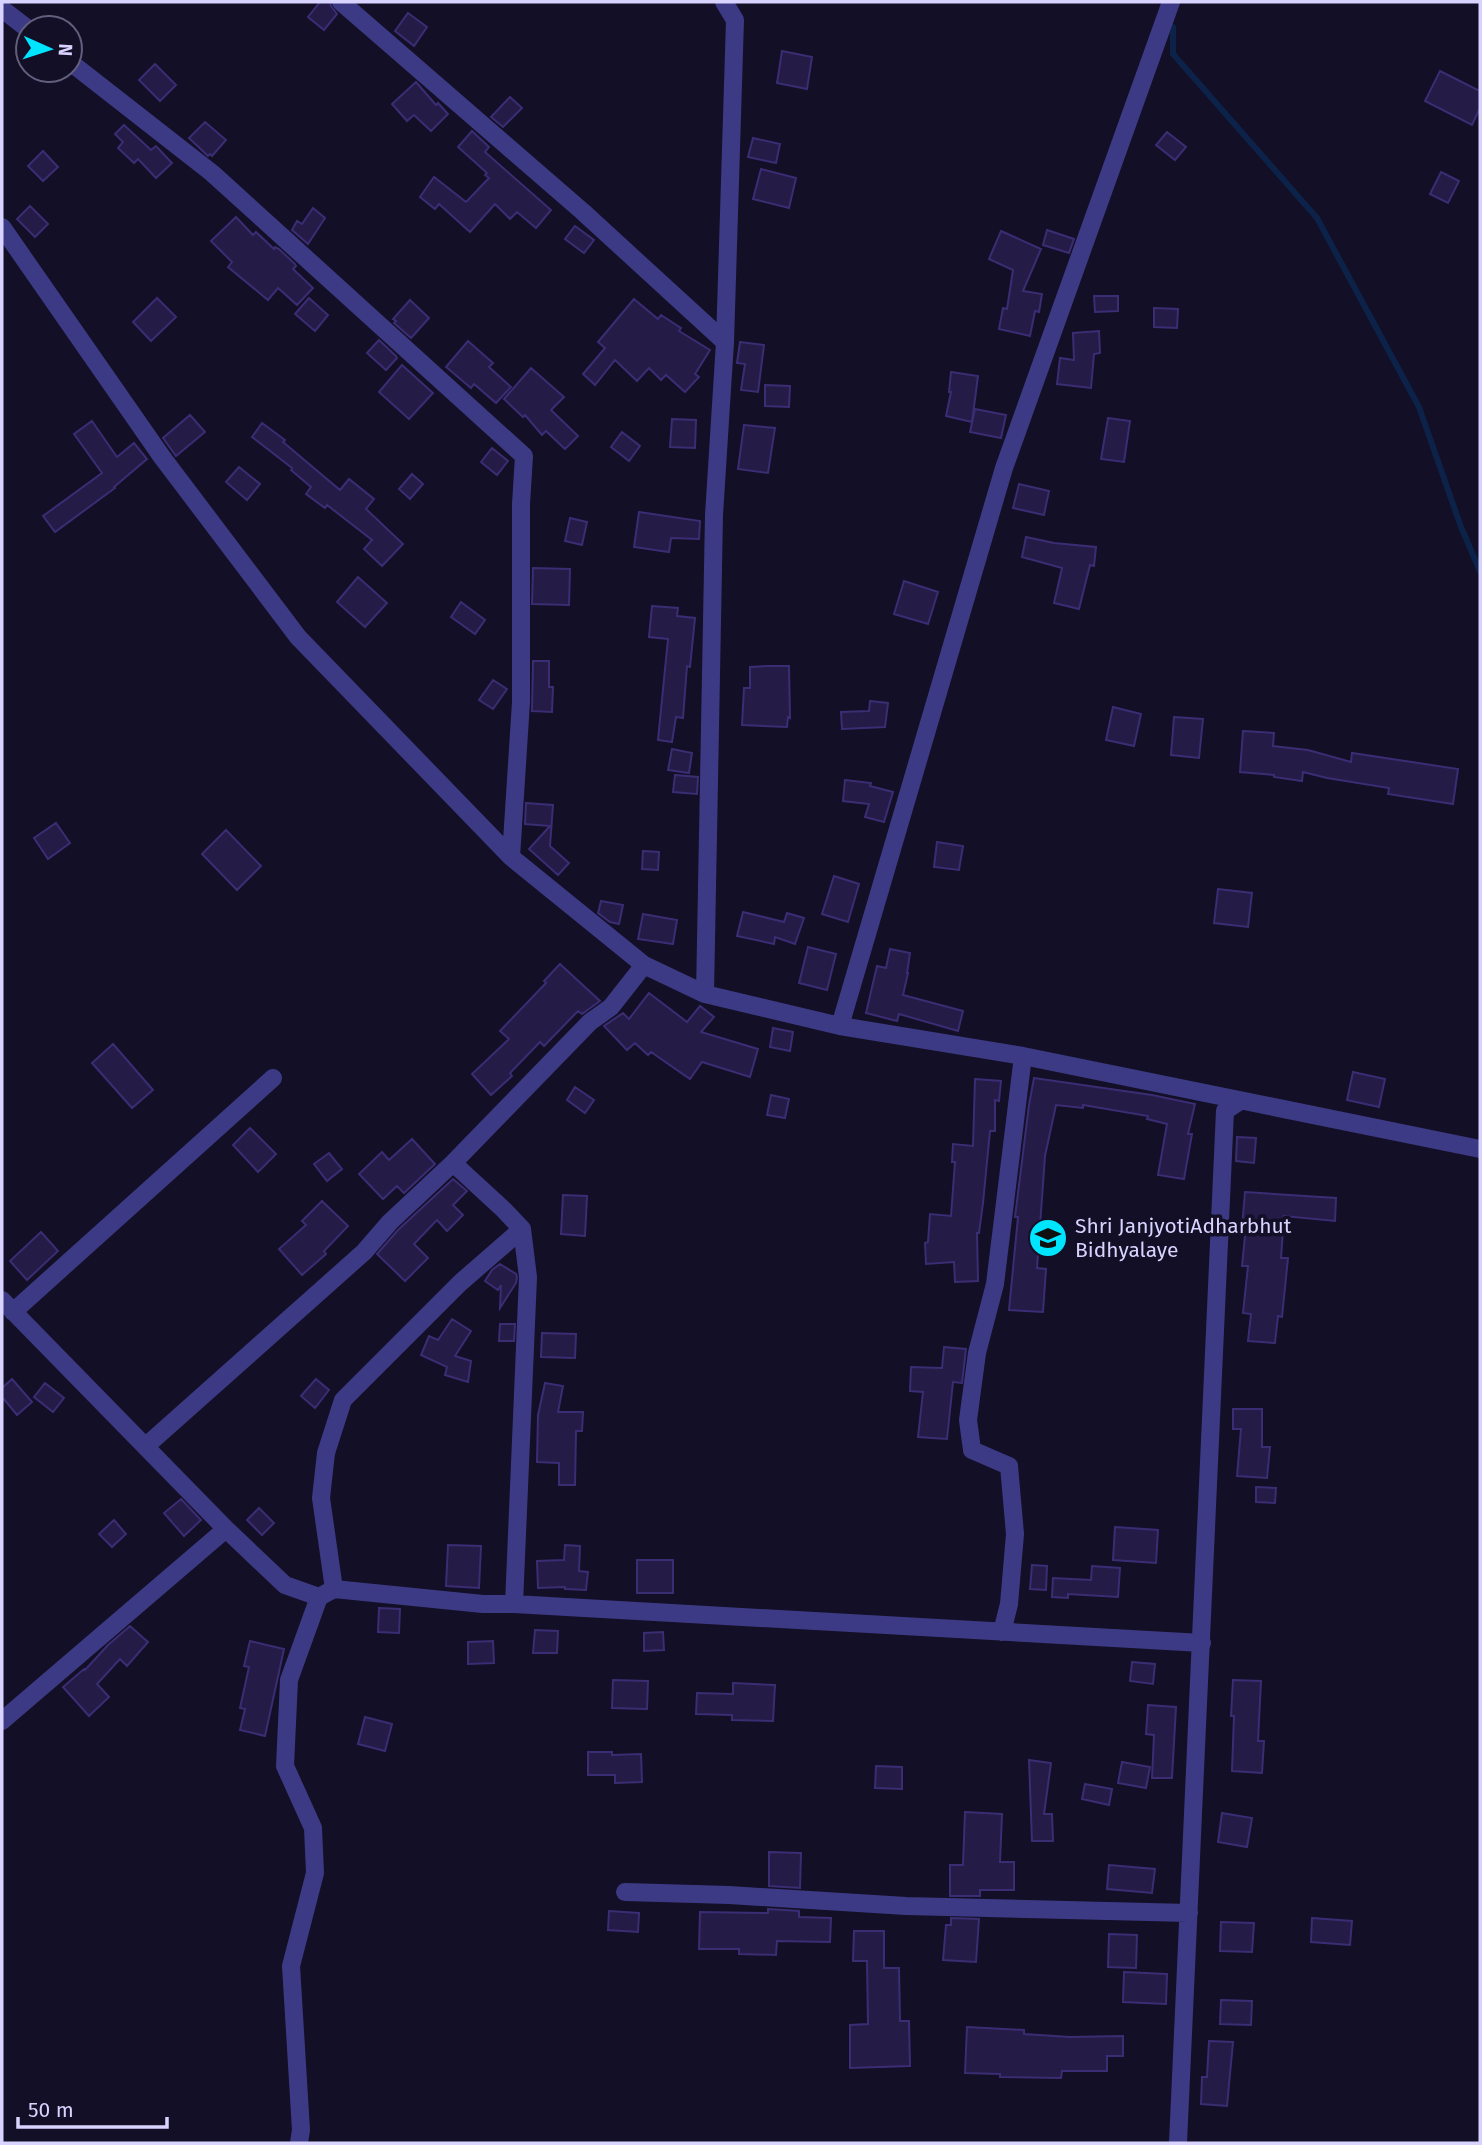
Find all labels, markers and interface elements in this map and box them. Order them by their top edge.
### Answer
north arrow [14,14,84,84]
text: N [54,43,77,57]
place label: Shri JanjyotiAdharbhut Bidhyalaye [1075,1213,1292,1263]
school or university icon: Shri JanjyotiAdharbhut Bidhyalaye [1027,1217,1069,1259]
scale bar [18,2086,166,2130]
text: 50 m [28,2097,74,2123]

